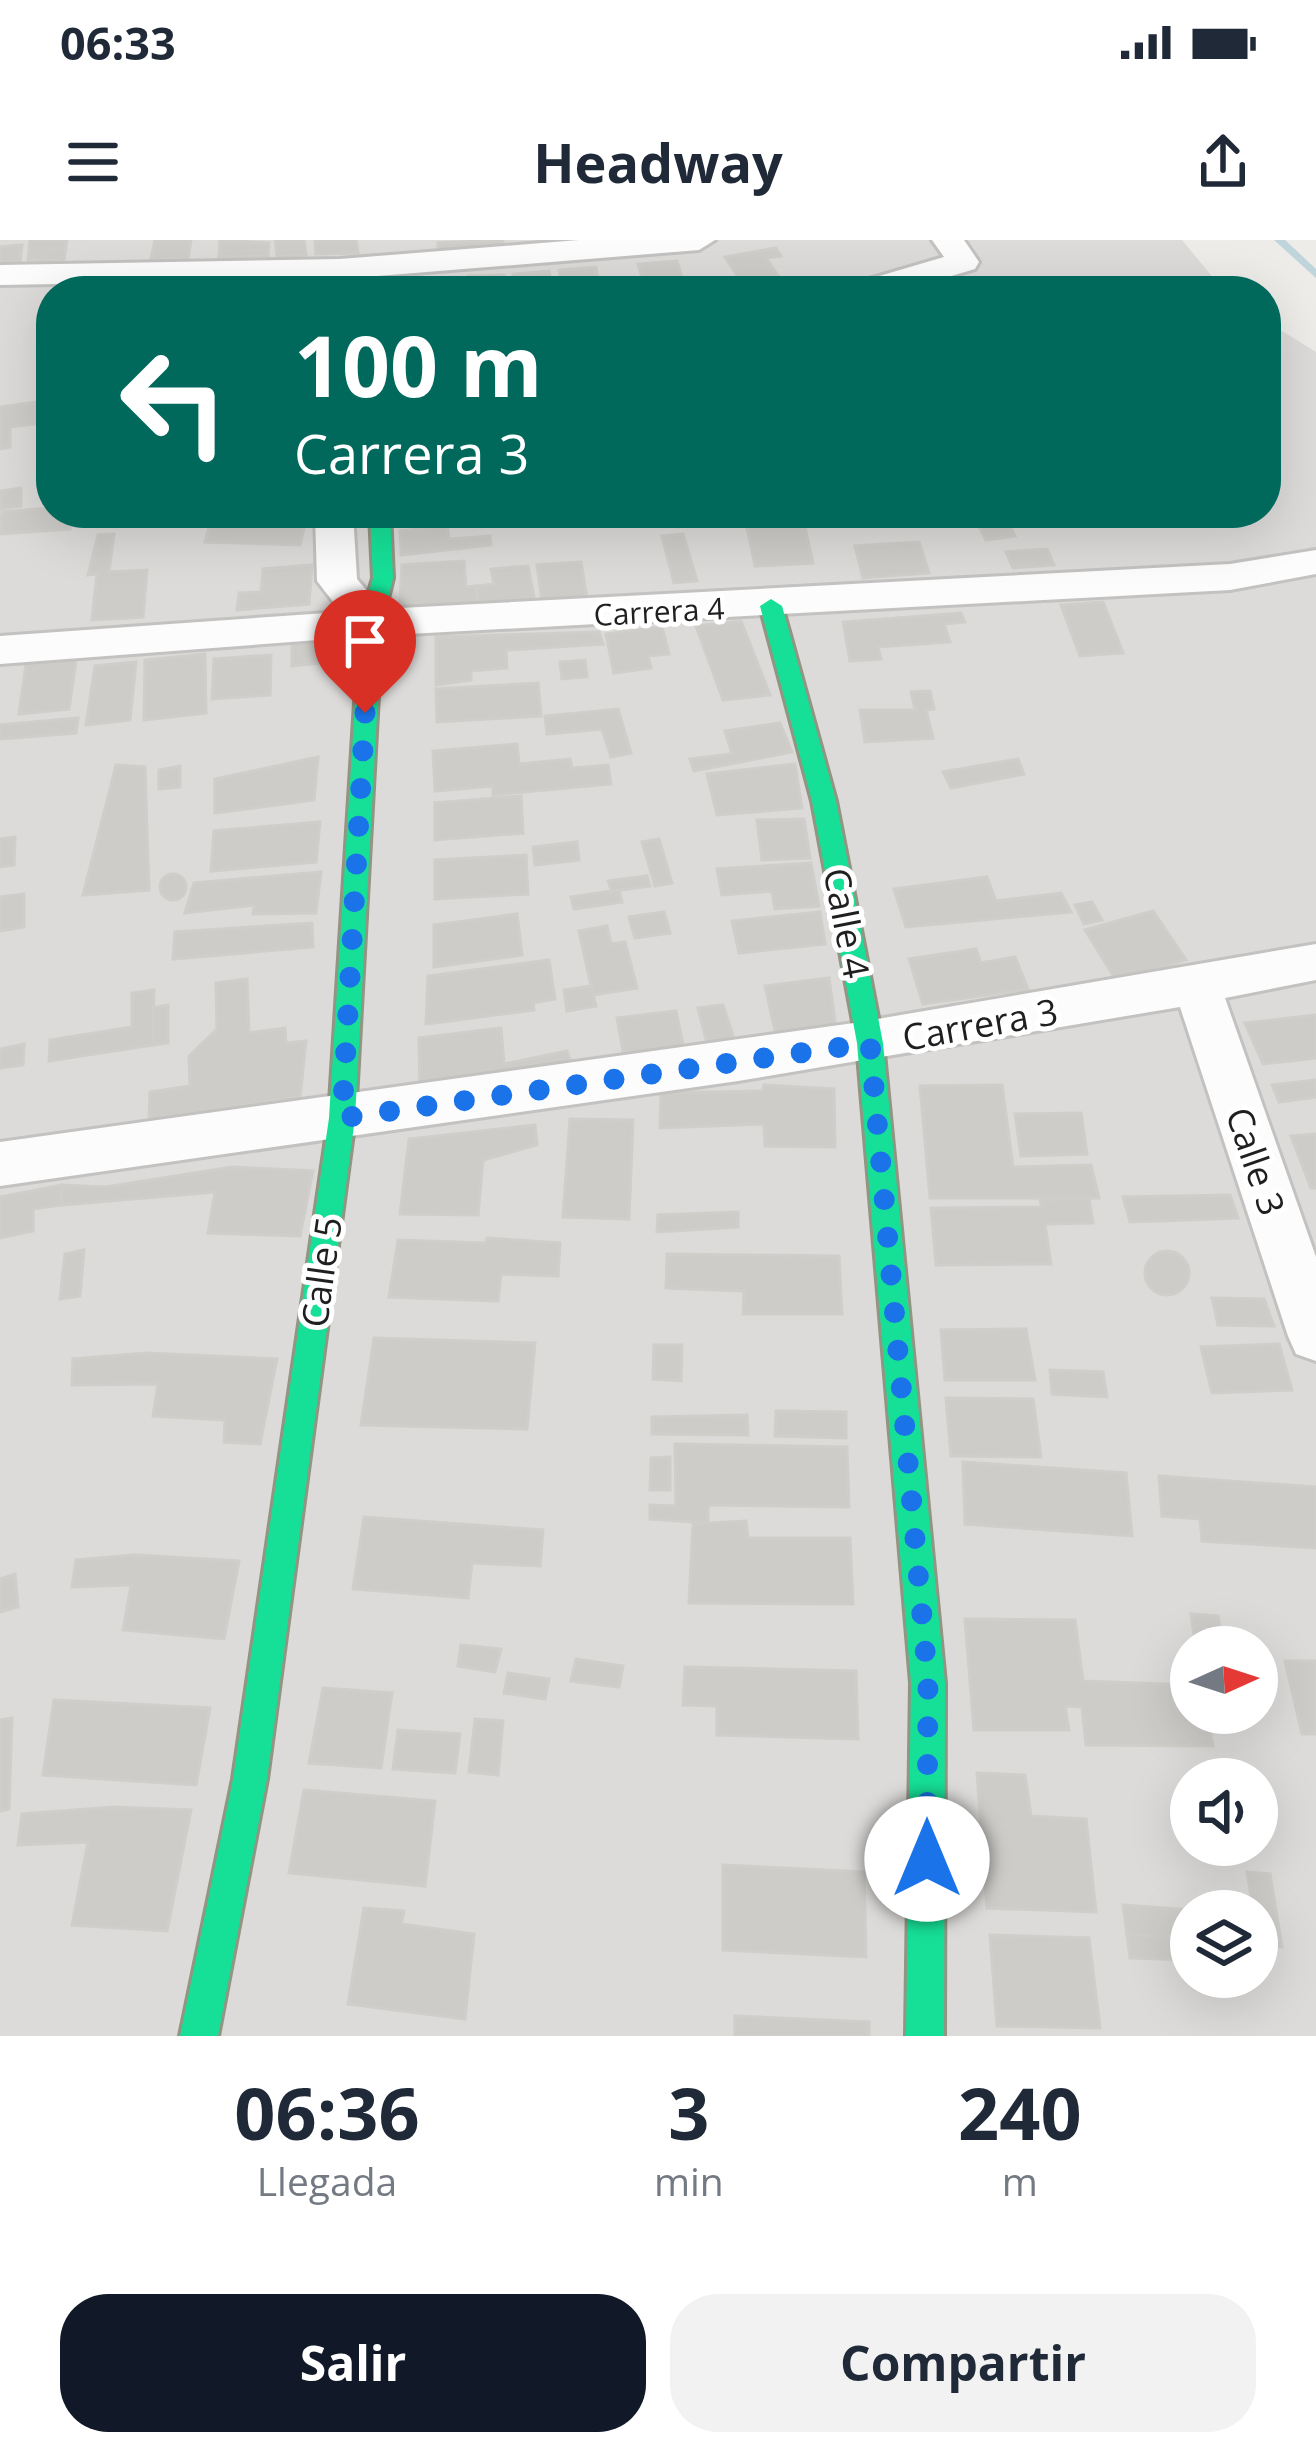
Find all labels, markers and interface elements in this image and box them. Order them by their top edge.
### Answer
text: 06:33 [60,12,176,73]
text: Headway [533,125,783,199]
icon: menu [60,129,126,195]
icon: share [1190,129,1256,195]
text: 100 m [294,307,542,422]
icon: left [96,324,252,480]
text: Carrera 3 [294,416,529,490]
street label: Carrera 4 [593,587,725,635]
pin [314,590,416,713]
icon: arrive [332,608,398,674]
street label: Calle 4 [812,864,882,982]
street label: Carrera 3 [898,986,1062,1062]
street label: Calle 3 [1215,1101,1297,1221]
street label: Calle 5 [289,1214,353,1330]
north arrow [1170,1626,1278,1734]
map controls [1170,1626,1278,1998]
button: sound [1170,1758,1278,1866]
position arrow [864,1796,990,1922]
button: layers [1170,1890,1278,1998]
text: 06:36 [234,2063,420,2161]
text: 3 [668,2063,709,2161]
text: 240 [958,2063,1082,2161]
text: Llegada [257,2154,397,2207]
text: min [654,2154,724,2207]
text: m [1002,2154,1038,2207]
button: Salir [60,2294,646,2432]
button: Compartir [670,2294,1256,2432]

